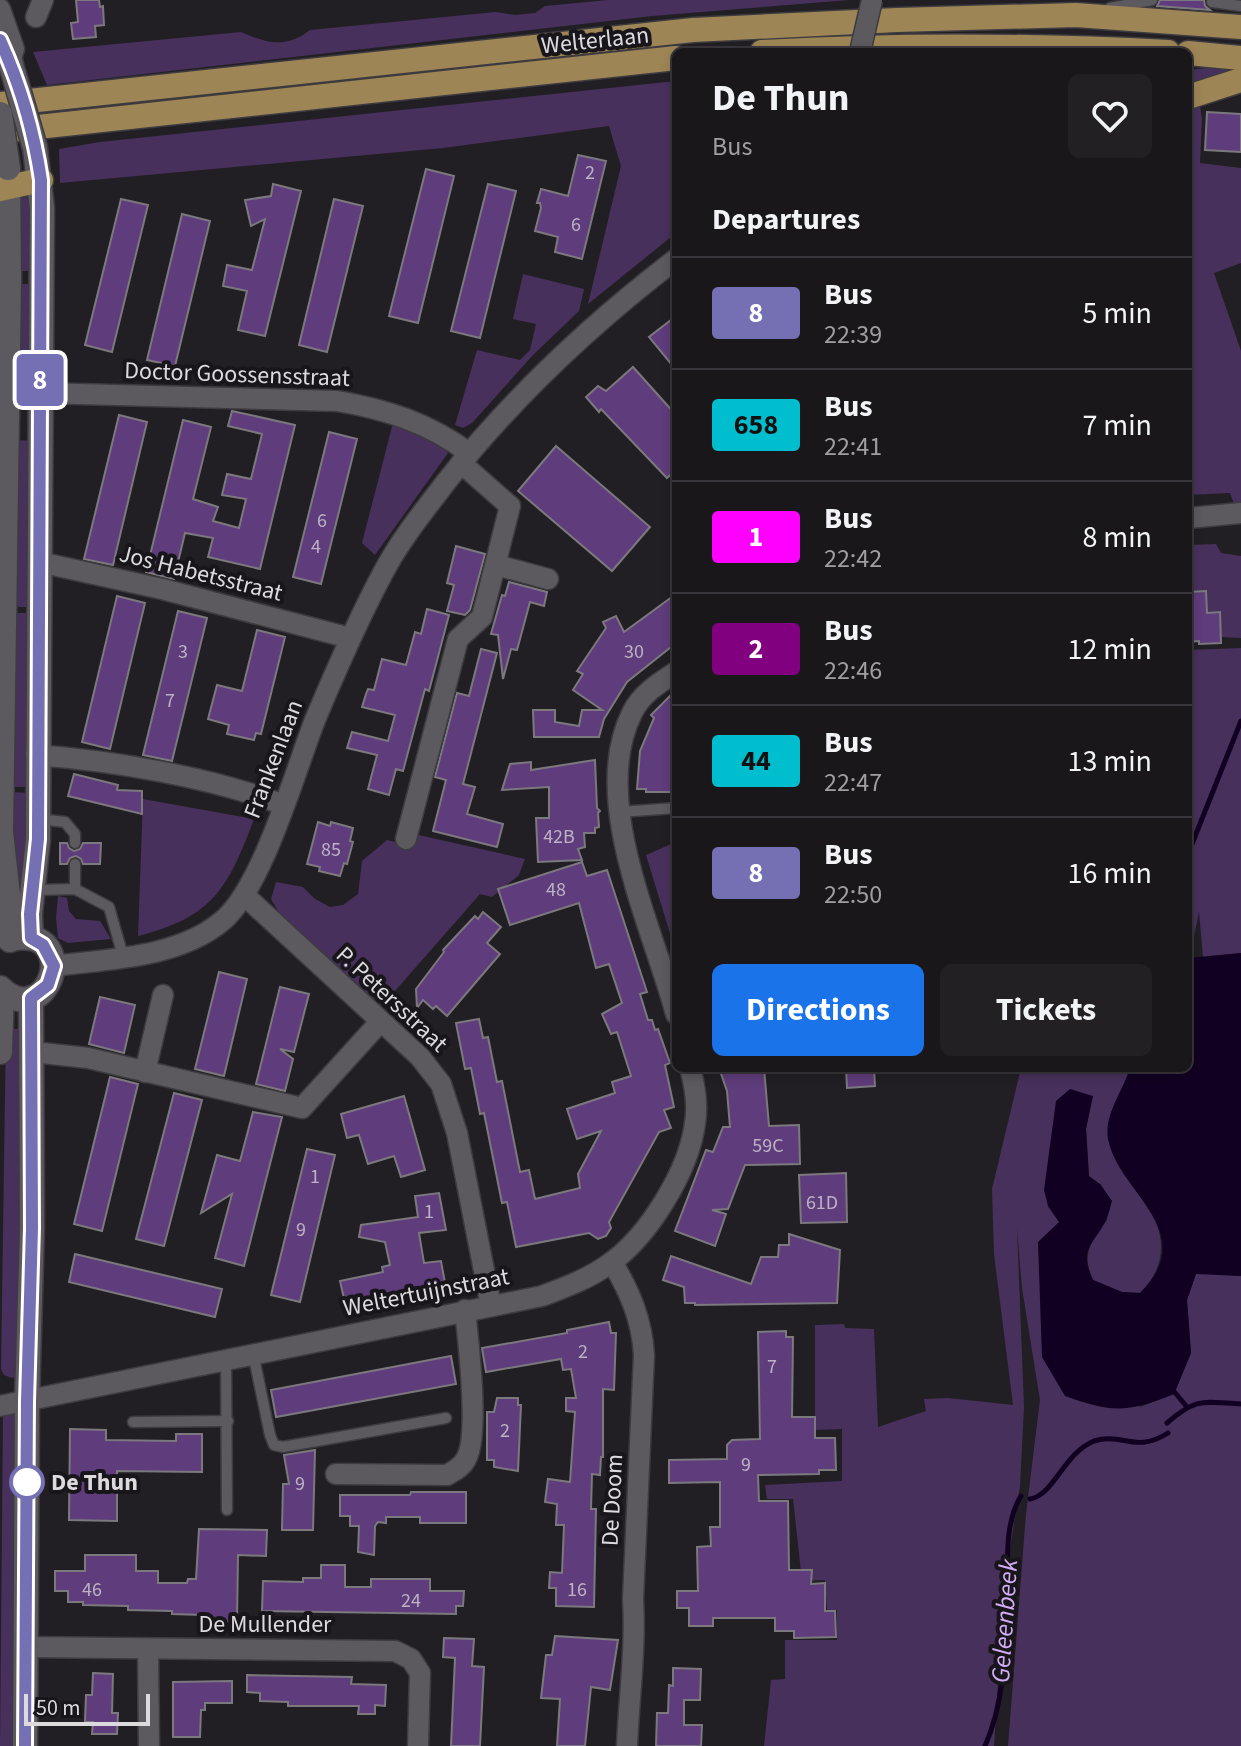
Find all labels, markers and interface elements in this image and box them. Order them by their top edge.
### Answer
street label: Welterlaan [539,17,651,64]
text: De Thun [712,71,850,125]
button: heart [1068,74,1152,158]
text: Bus [712,128,752,165]
house number: 2 [585,159,595,187]
text: Departures [712,198,860,241]
house number: 6 [571,211,581,239]
text: Bus [824,273,872,316]
text: 5 min [1082,292,1152,335]
text: 8 [749,293,763,333]
text: 22:39 [824,316,882,353]
street label: Doctor Goossensstraat [124,353,350,396]
line badge: 8 [14,354,66,406]
text: 8 [33,360,47,400]
text: Bus [824,385,872,428]
text: 7 min [1082,404,1152,447]
text: 658 [734,405,778,445]
text: 22:41 [824,428,882,465]
text: Bus [824,497,872,540]
house number: 6 [317,507,327,535]
text: 8 min [1082,516,1152,559]
text: 1 [749,517,763,557]
house number: 4 [311,533,321,561]
street label: Jos Habetsstraat [115,536,286,611]
text: 22:42 [824,540,882,577]
text: Bus [824,609,872,652]
text: 12 min [1068,628,1152,671]
text: 2 [749,629,763,669]
house number: 3 [178,638,188,666]
house number: 30 [624,638,644,666]
text: 22:46 [824,652,882,689]
house number: 7 [165,687,175,715]
street label: Frankenlaan [235,695,312,823]
text: Bus [824,721,872,764]
text: 13 min [1068,740,1152,783]
text: 44 [741,741,771,781]
text: 22:47 [824,764,882,801]
house number: 42B [543,823,575,851]
text: Bus [824,833,872,876]
house number: 85 [321,836,341,864]
text: 16 min [1068,852,1152,895]
text: 8 [749,853,763,893]
house number: 48 [546,876,566,904]
text: 22:50 [824,876,882,913]
street label: P. Petersstraat [328,938,455,1061]
button: Directions [712,964,924,1056]
button: Tickets [940,964,1152,1056]
house number: 59C [752,1132,784,1160]
house number: 1 [310,1163,320,1191]
house number: 61D [806,1189,838,1217]
house number: 1 [424,1198,434,1226]
house number: 9 [296,1216,306,1244]
street label: Weltertuijnstraat [340,1259,512,1326]
house number: 2 [578,1338,588,1366]
house number: 7 [767,1353,777,1381]
house number: 2 [500,1417,510,1445]
house number: 9 [741,1451,751,1479]
street label: De Doom [593,1453,632,1547]
marker: De Thun [10,1465,44,1499]
place label: De Thun [51,1465,138,1500]
house number: 9 [295,1470,305,1498]
water label: Geleenbeek [982,1557,1027,1684]
house number: 46 [82,1576,102,1604]
house number: 16 [567,1576,587,1604]
house number: 24 [401,1587,421,1615]
street label: De Mullender [199,1607,332,1642]
scale bar [24,1690,150,1726]
text: 50 m [36,1692,81,1724]

